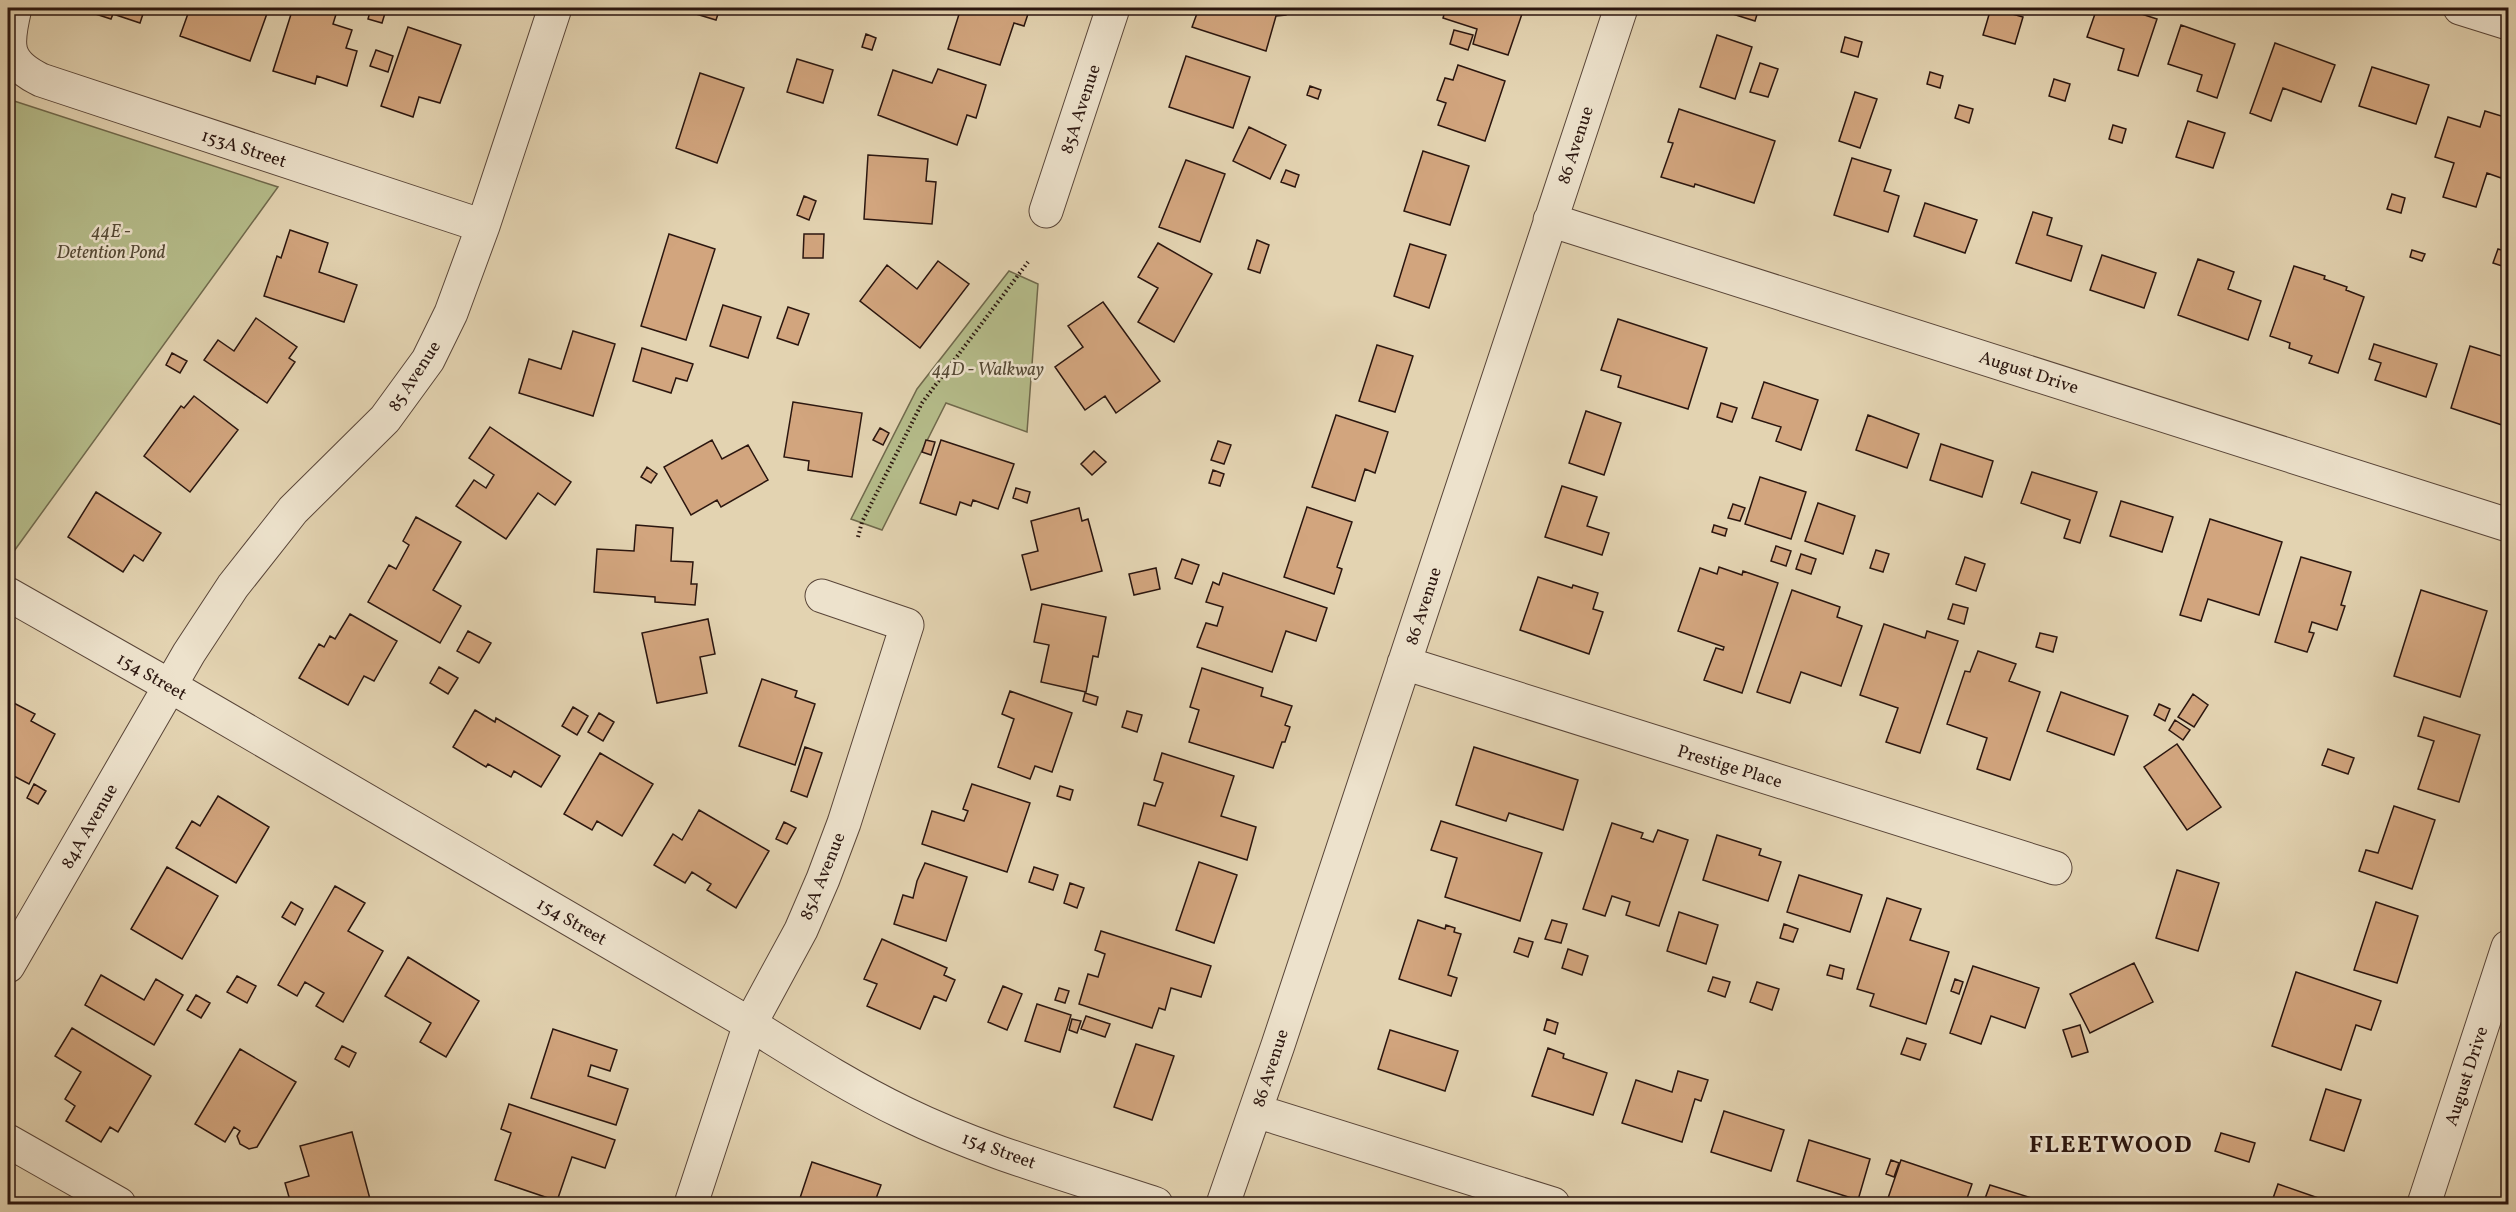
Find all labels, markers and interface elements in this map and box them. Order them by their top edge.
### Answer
street label: 85A Avenue [1055,61,1108,157]
street label: 86 Avenue [1552,103,1601,188]
street label: 153A Street [198,124,289,175]
park label: 44E - Detention Pond [57,220,166,266]
street label: 85 Avenue [383,336,448,417]
street label: August Drive [1976,346,2082,401]
park label: 44D - Walkway [932,358,1044,383]
street label: 86 Avenue [1400,564,1449,649]
street label: 154 Street [112,647,191,707]
street label: Prestige Place [1674,740,1785,795]
street label: 84A Avenue [56,780,125,874]
street label: 85A Avenue [794,829,852,924]
street label: 154 Street [532,892,611,952]
street label: August Drive [2440,1023,2495,1129]
street label: 86 Avenue [1247,1026,1296,1111]
street label: 154 Street [958,1126,1039,1176]
district label: FLEETWOOD [2029,1129,2193,1163]

